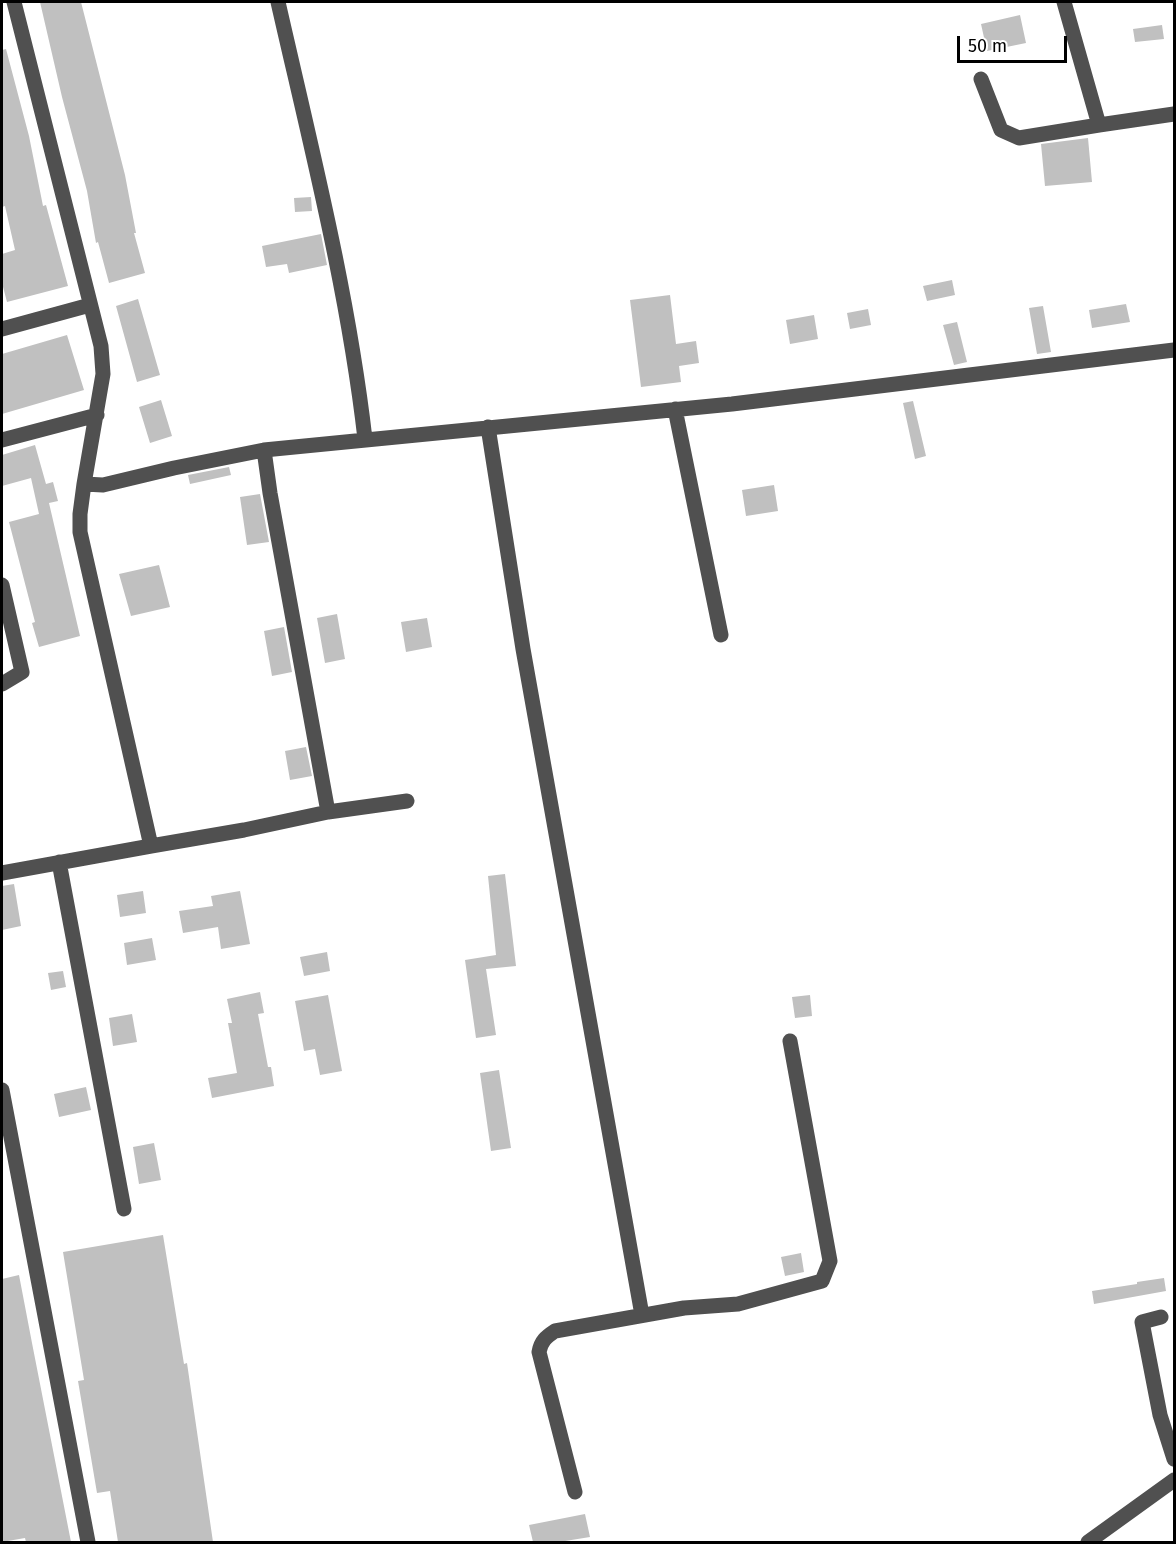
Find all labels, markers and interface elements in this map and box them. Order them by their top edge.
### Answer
scale bar [960,24,1070,62]
text: 50 m [968,35,1007,57]

